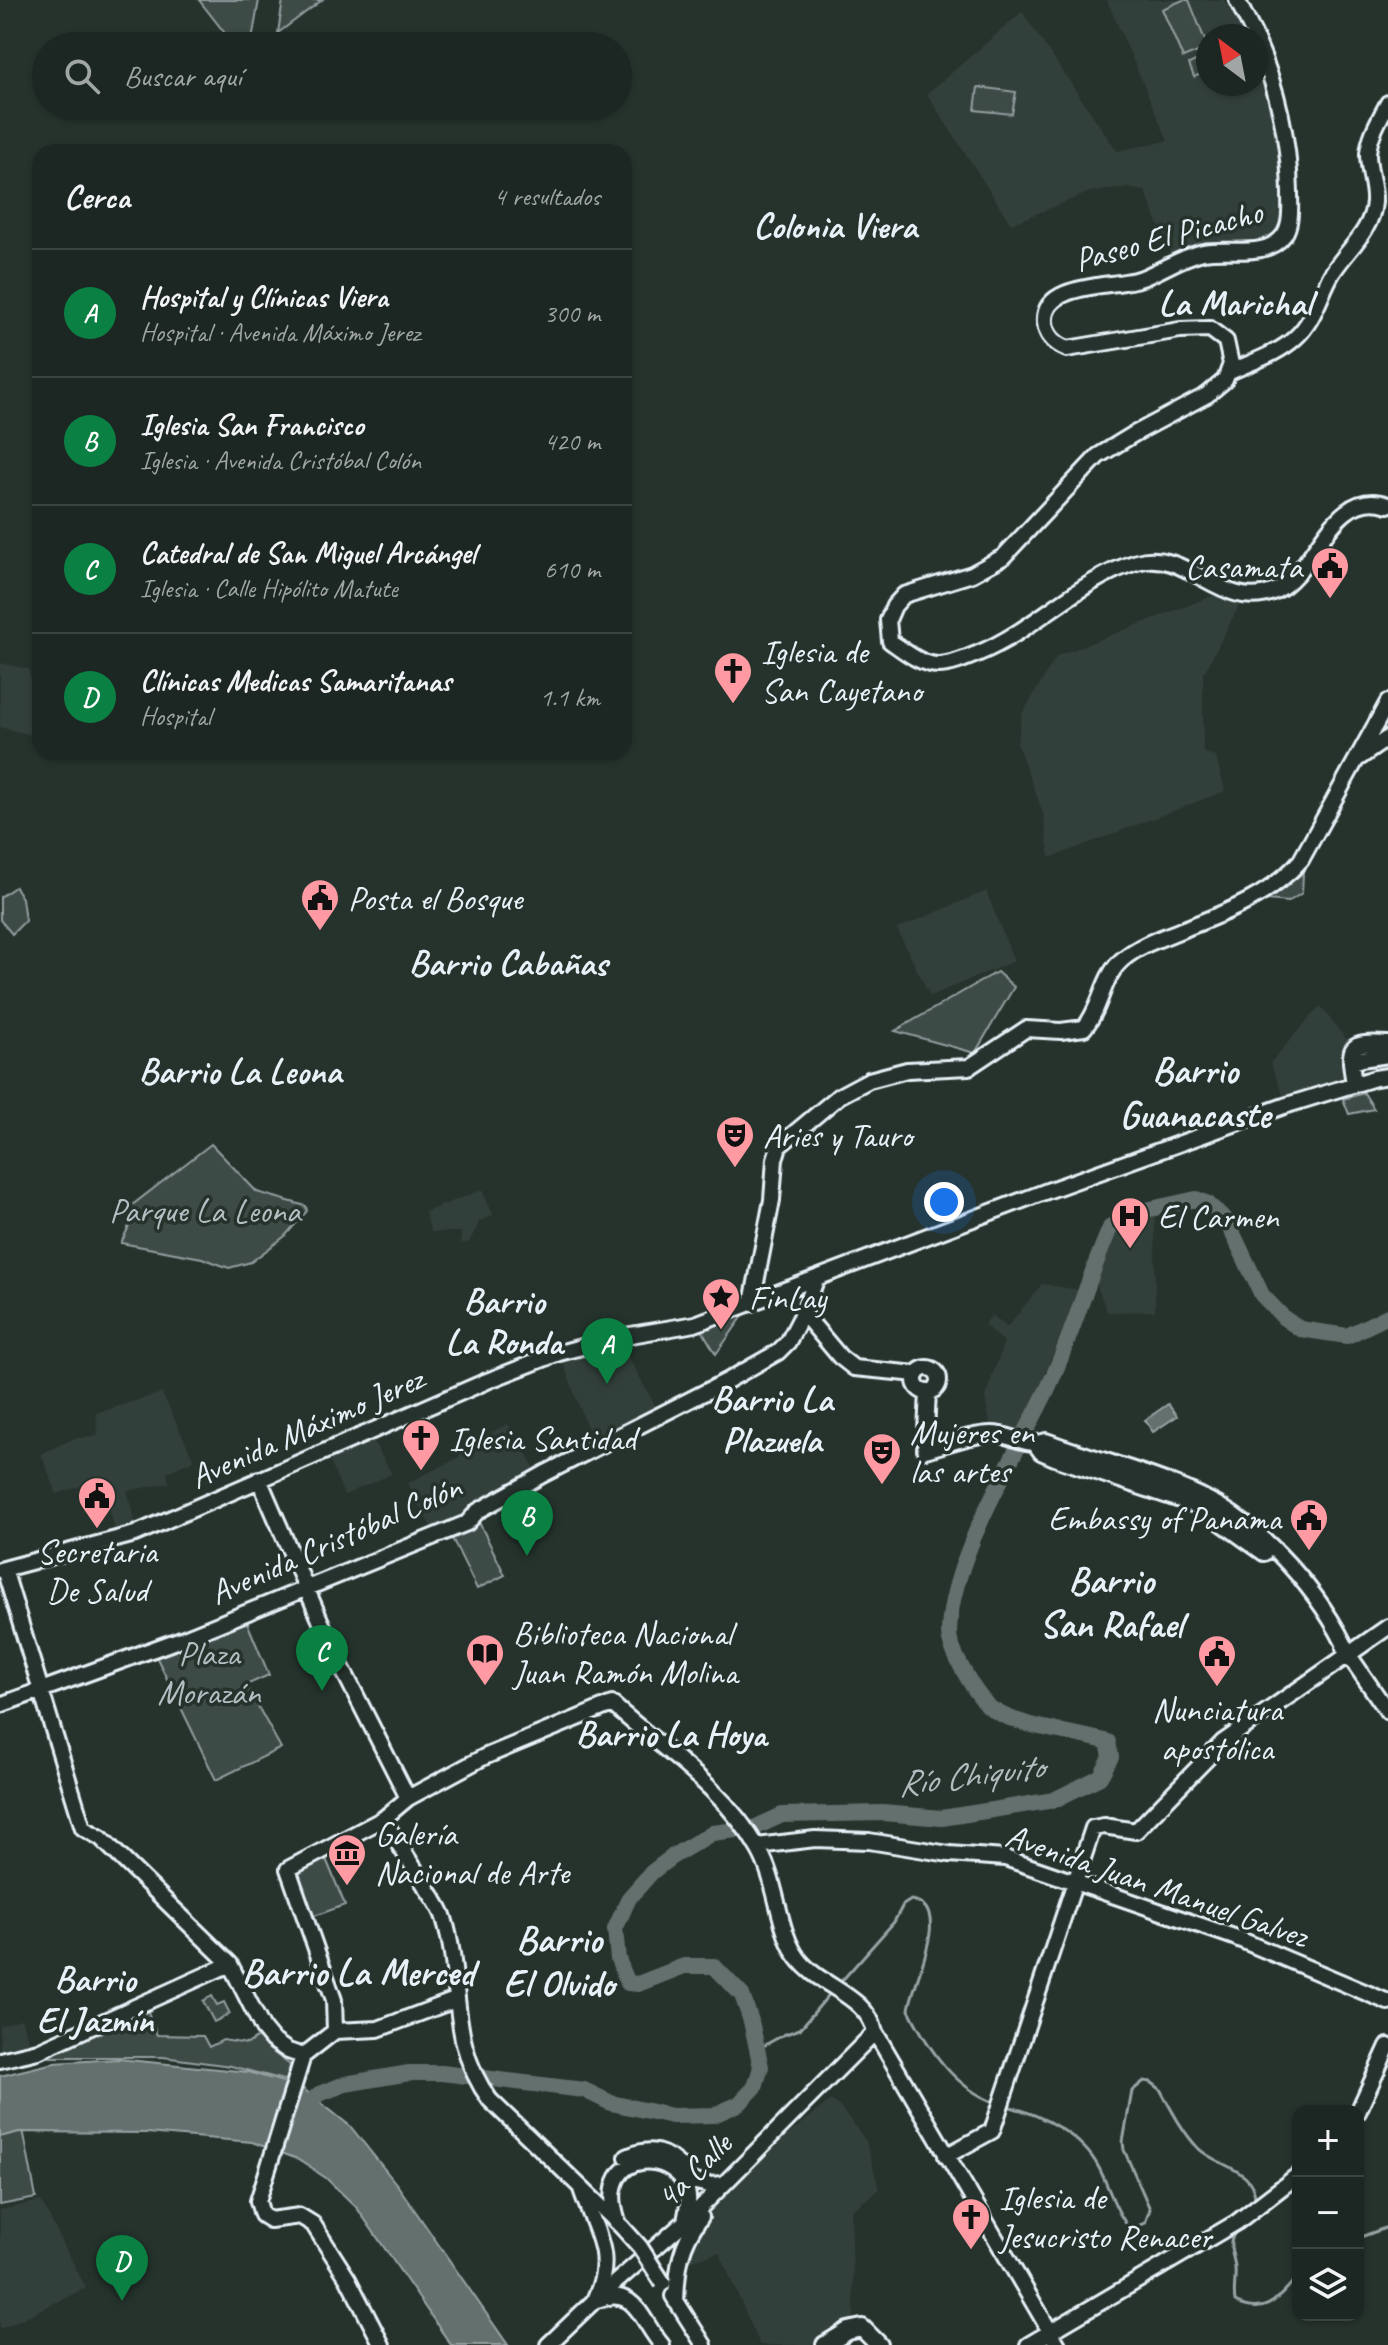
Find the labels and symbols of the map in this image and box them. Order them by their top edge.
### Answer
north arrow [1196,24,1268,96]
street label: Paseo El Picacho [1070,189,1269,281]
district label: Colonia Viera [753,203,920,249]
district label: La Marichal [1158,280,1318,326]
place label: Casamata [1185,545,1304,588]
public building icon: Casamata [1309,545,1351,600]
place label: Iglesia de San Cayetano [761,630,926,712]
church icon: Iglesia de San Cayetano [712,650,754,705]
public building icon: Posta el Bosque [299,877,341,932]
place label: Posta el Bosque [348,877,524,920]
district label: Barrio Cabañas [409,940,611,986]
district label: Barrio Guanacaste [1120,1047,1274,1138]
district label: Barrio La Leona [139,1048,344,1094]
theatre icon: Aries y Tauro [714,1114,756,1169]
place label: Aries y Tauro [763,1114,916,1157]
your location [924,1182,964,1222]
park label: Parque La Leona [109,1189,303,1232]
hospital icon: El Carmen [1109,1195,1151,1250]
place label: El Carmen [1158,1195,1280,1238]
place icon: FinLay [700,1276,742,1331]
place label: FinLay [749,1276,829,1319]
district label: Barrio La Ronda [445,1278,565,1365]
pin: A [581,1318,633,1384]
street label: Avenida Máximo Jerez [183,1356,432,1498]
district label: Barrio La Plazuela [712,1376,835,1463]
place label: Mujeres en las artes [910,1411,1036,1493]
church icon: Iglesia Santidad [400,1417,442,1472]
place label: Iglesia Santidad [449,1417,641,1460]
theatre icon: Mujeres en las artes [861,1431,903,1486]
street label: Avenida Cristóbal Colón [203,1464,469,1614]
public building icon: Secretaria De Salud [76,1475,118,1530]
pin: B [501,1490,553,1556]
place label: Embassy of Panama [1048,1497,1283,1540]
public building icon: Embassy of Panama [1288,1497,1330,1552]
place label: Secretaria De Salud [37,1530,159,1612]
district label: Barrio San Rafael [1039,1557,1190,1648]
place label: Biblioteca Nacional Juan Ramón Molina [511,1612,741,1694]
pin: C [296,1625,348,1691]
park label: Plaza Morazán [157,1632,262,1714]
library icon: Biblioteca Nacional Juan Ramón Molina [464,1632,506,1687]
public building icon: Nunciatura apostólica [1196,1633,1238,1688]
place label: Nunciatura apostólica [1152,1688,1284,1770]
district label: Barrio La Hoya [576,1711,769,1757]
water label: Río Chiquito [895,1742,1052,1807]
place label: Galería Nacional de Arte [375,1812,571,1894]
street label: Avenida Juan Manuel Galvez [1000,1814,1316,1958]
museum icon: Galería Nacional de Arte [326,1832,368,1887]
district label: Barrio El Olvido [503,1916,618,2007]
district label: Barrio La Merced [242,1949,481,1996]
district label: Barrio El Jazmín [37,1956,155,2043]
street label: 4a Calle [646,2122,742,2218]
place label: Iglesia de Jesucristo Renacer [997,2176,1214,2258]
church icon: Iglesia de Jesucristo Renacer [950,2196,992,2251]
pin: D [96,2235,148,2301]

